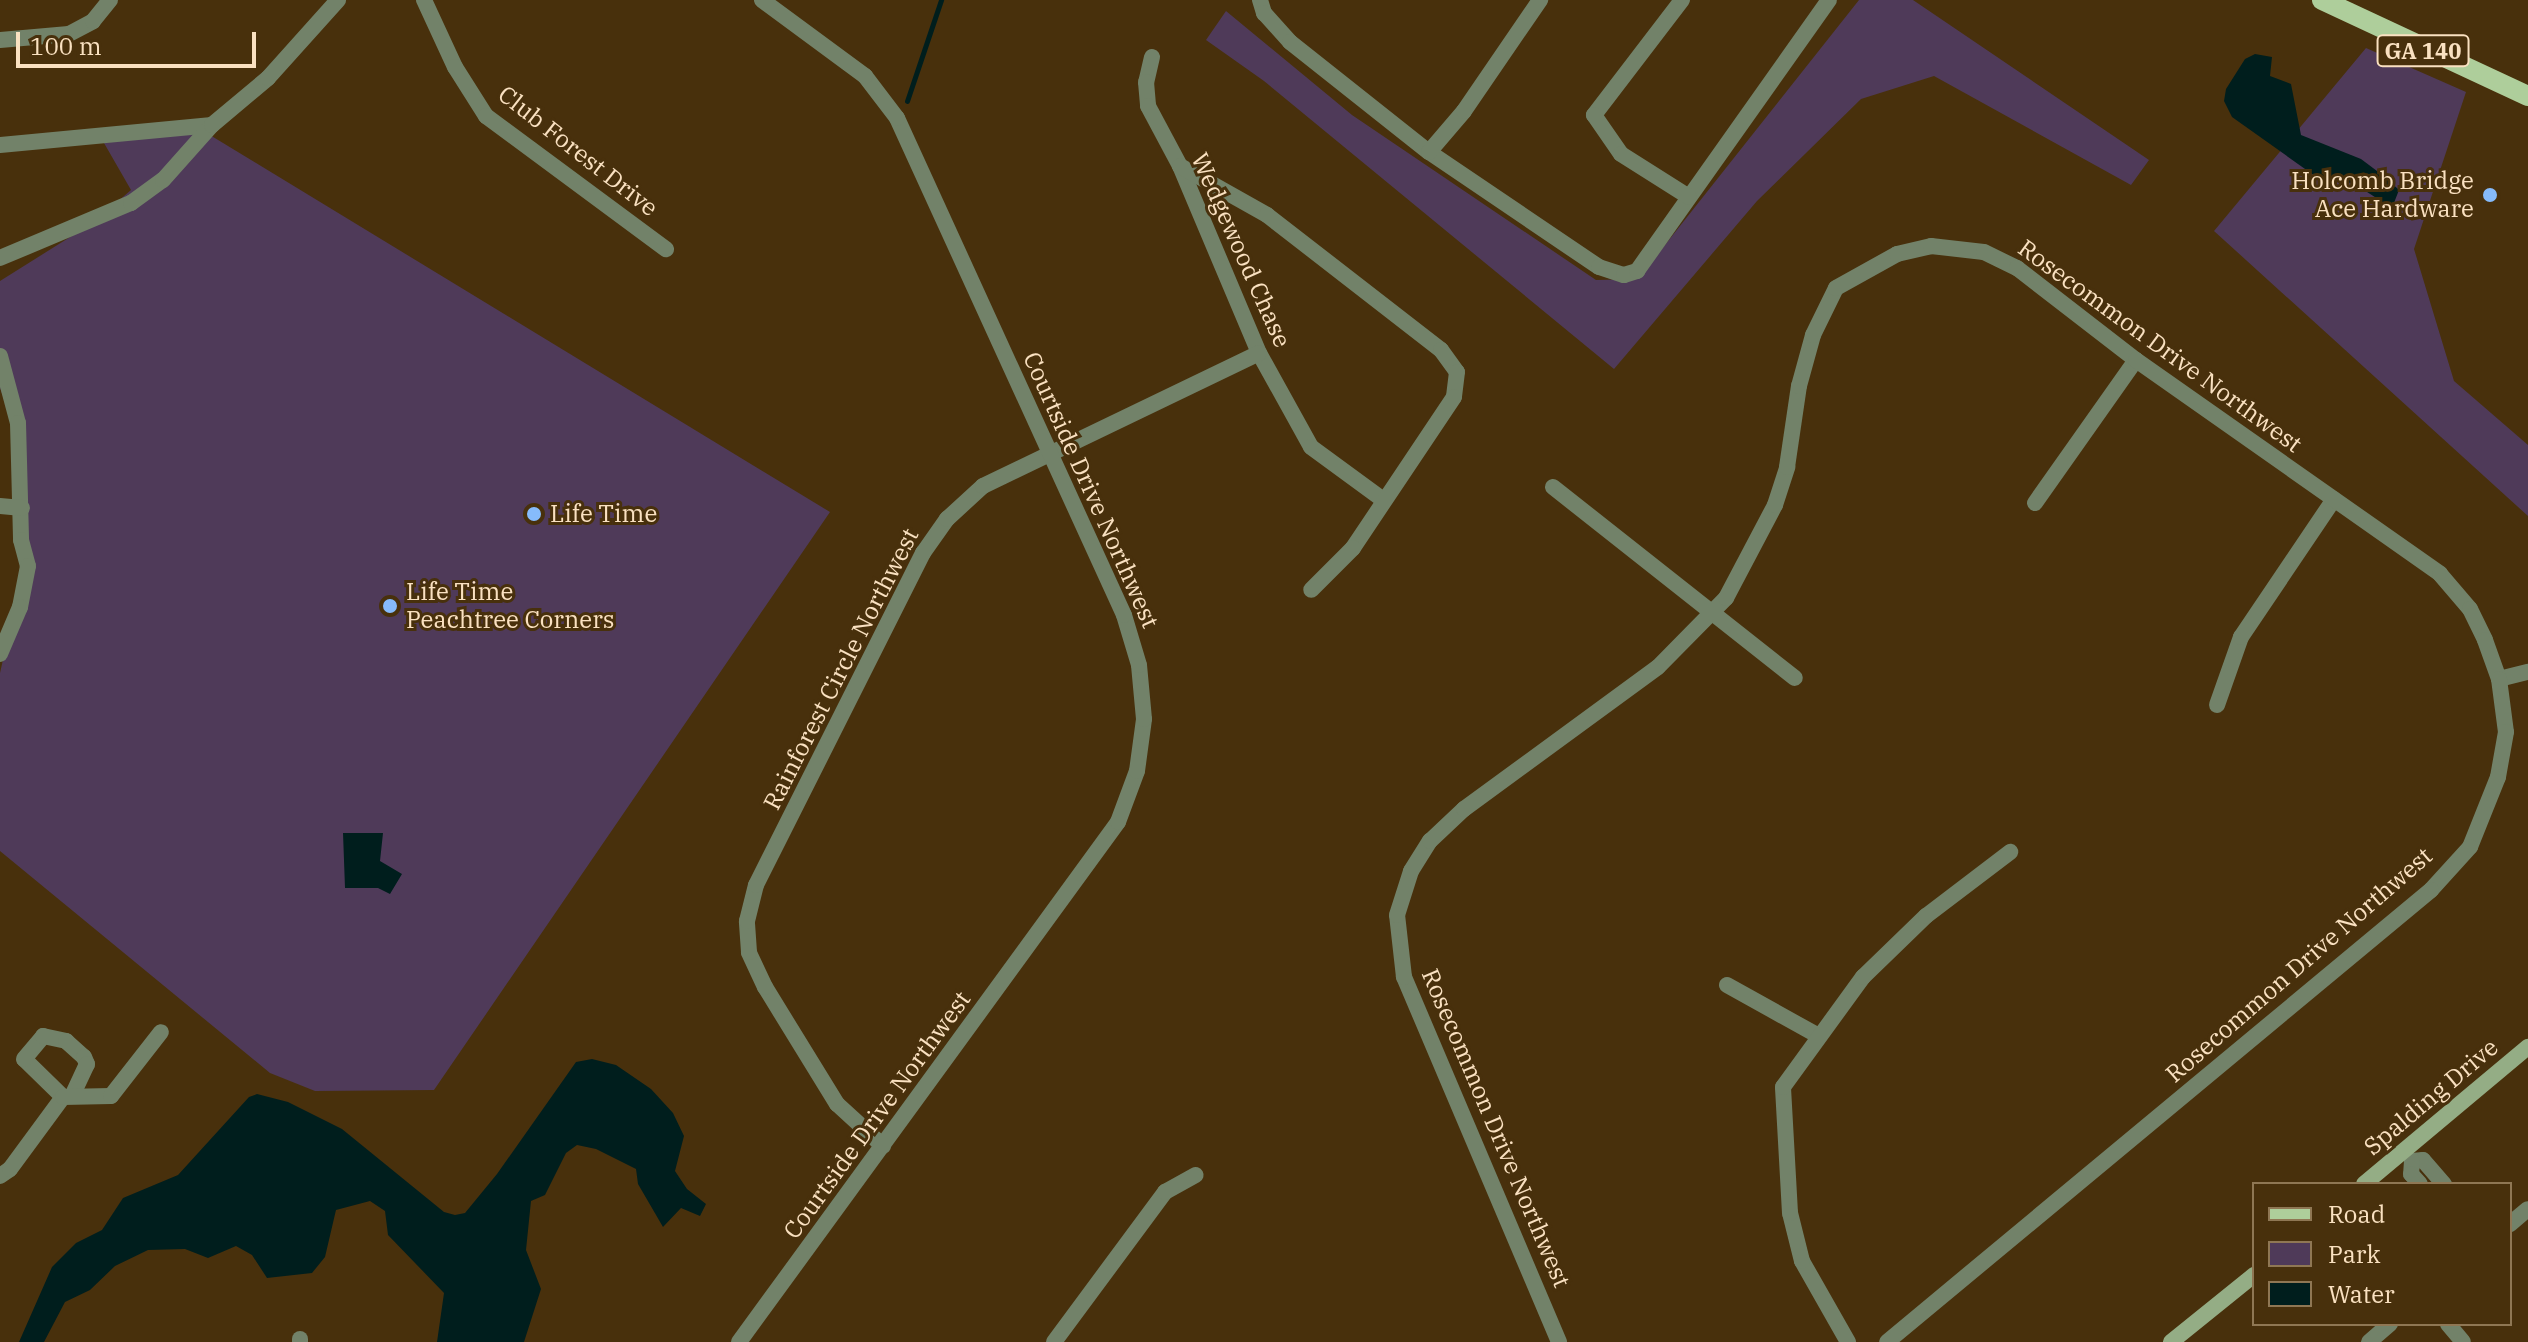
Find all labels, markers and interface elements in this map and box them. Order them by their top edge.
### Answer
scale bar [20,16,260,66]
text: 100 m [30,30,102,62]
road number: GA 140 [2375,33,2471,69]
street label: Club Forest Drive [492,80,664,222]
street label: Wedgewood Chase [1185,148,1297,352]
place label: Holcomb Bridge Ace Hardware [2291,167,2474,223]
marker: Holcomb Bridge Ace Hardware [2481,186,2499,204]
street label: Rosecommon Drive Northwest [2013,233,2307,459]
street label: Courtside Drive Northwest [1017,348,1165,632]
place label: Life Time [550,500,657,528]
marker: Life Time [525,505,543,523]
street label: Rainforest Circle Northwest [757,523,925,815]
place label: Life Time Peachtree Corners [406,578,615,634]
marker: Life Time Peachtree Corners [381,597,399,615]
street label: Rosecommon Drive Northwest [2160,841,2438,1089]
street label: Rosecommon Drive Northwest [1416,964,1576,1292]
street label: Courtside Drive Northwest [777,986,977,1244]
street label: Spalding Drive [2358,1033,2504,1161]
legend [2252,1182,2512,1326]
text: Road [2328,1198,2385,1230]
text: Park [2328,1238,2380,1270]
text: Water [2328,1278,2395,1310]

